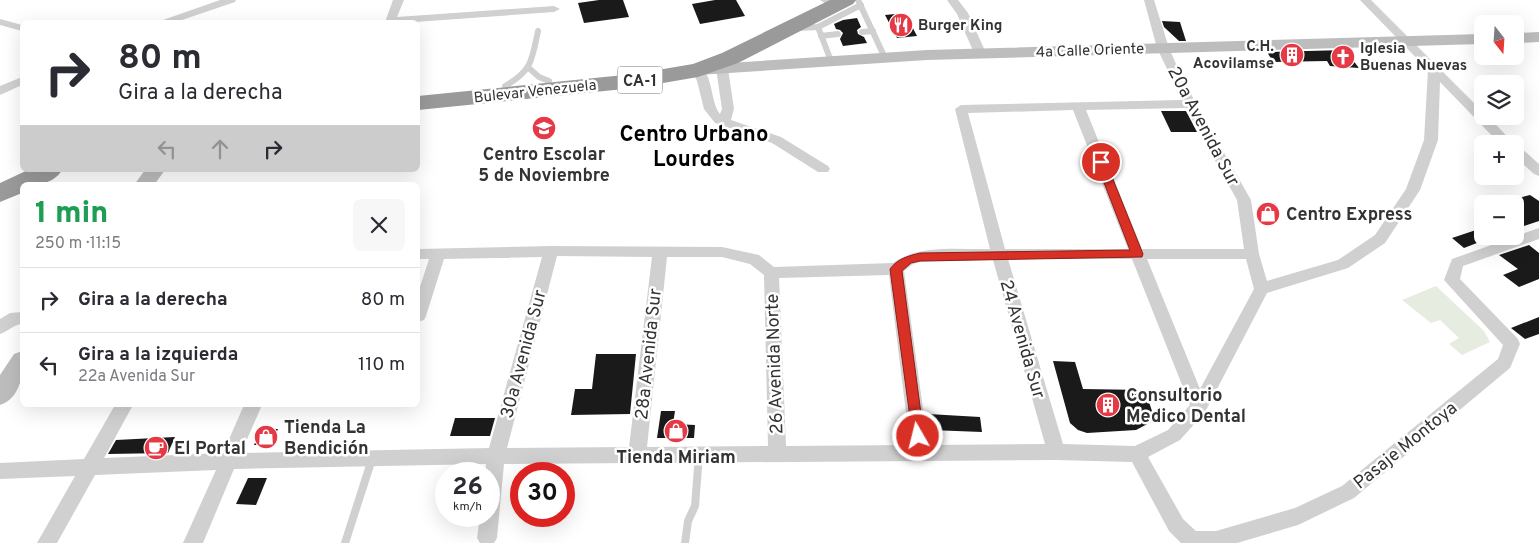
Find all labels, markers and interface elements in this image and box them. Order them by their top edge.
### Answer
restaurant icon: Burger King [888,12,914,38]
north arrow [1474,15,1524,65]
map controls [1474,15,1524,245]
place label: Burger King [918,17,1003,36]
text: 80 m [118,37,202,81]
place label: C.H. Acovilamse [1193,38,1274,74]
icon: right [35,40,100,105]
street label: 4a Calle Oriente [1036,40,1145,63]
place label: Iglesia Buenas Nuevas [1360,40,1467,76]
building icon: C.H. Acovilamse [1279,42,1305,68]
church icon: Iglesia Buenas Nuevas [1330,44,1356,70]
street label: 20a Avenida Sur [1161,63,1244,191]
road number: CA-1 [618,66,662,94]
button: layers [1474,75,1524,125]
street label: Bulevar Venezuela [473,77,597,108]
text: Gira a la derecha [118,80,283,107]
school or university icon: Centro Escolar 5 de Noviembre [531,115,557,141]
district label: Centro Urbano Lourdes [620,122,768,174]
icon: left [153,135,181,163]
icon: ahead [206,135,234,163]
icon: right [259,135,287,163]
button: + [1474,135,1524,185]
pin [1080,141,1122,183]
place label: Centro Escolar 5 de Noviembre [478,144,610,188]
icon: arrive [1087,148,1115,176]
button: − [1474,195,1524,245]
text: 1 min [35,196,108,233]
button: close [353,199,405,251]
shop icon: Centro Express [1255,201,1281,227]
place label: Centro Express [1286,204,1413,227]
text: 250 m · 11:15 [35,234,121,254]
street label: 24 Avenida Sur [994,277,1049,401]
icon: right [35,286,63,314]
street label: 28a Avenida Sur [631,287,668,421]
text: Gira a la derecha [78,288,228,312]
text: 80 m [361,288,405,312]
street label: 30a Avenida Sur [496,288,553,421]
street label: 26 Avenida Norte [762,293,789,435]
text: Gira a la izquierda [78,343,238,367]
icon: left [35,351,63,379]
text: 110 m [358,353,405,377]
text: 22a Avenida Sur [78,367,195,387]
place label: Consultorio Medico Dental [1126,385,1246,429]
building icon: Consultorio Medico Dental [1095,392,1121,418]
street label: Pasaje Montoya [1349,397,1462,495]
position arrow [891,409,943,461]
place label: Tienda La Bendición [284,417,369,461]
shop icon: Tienda Miriam [663,418,689,444]
shop icon: Tienda La Bendición [253,424,279,450]
cafe icon: El Portal [143,435,169,461]
place label: El Portal [174,438,246,461]
place label: Tienda Miriam [616,447,736,470]
speed limit sign: 30 [510,462,575,527]
text: 26 [452,472,483,504]
text: km/h [453,499,482,515]

